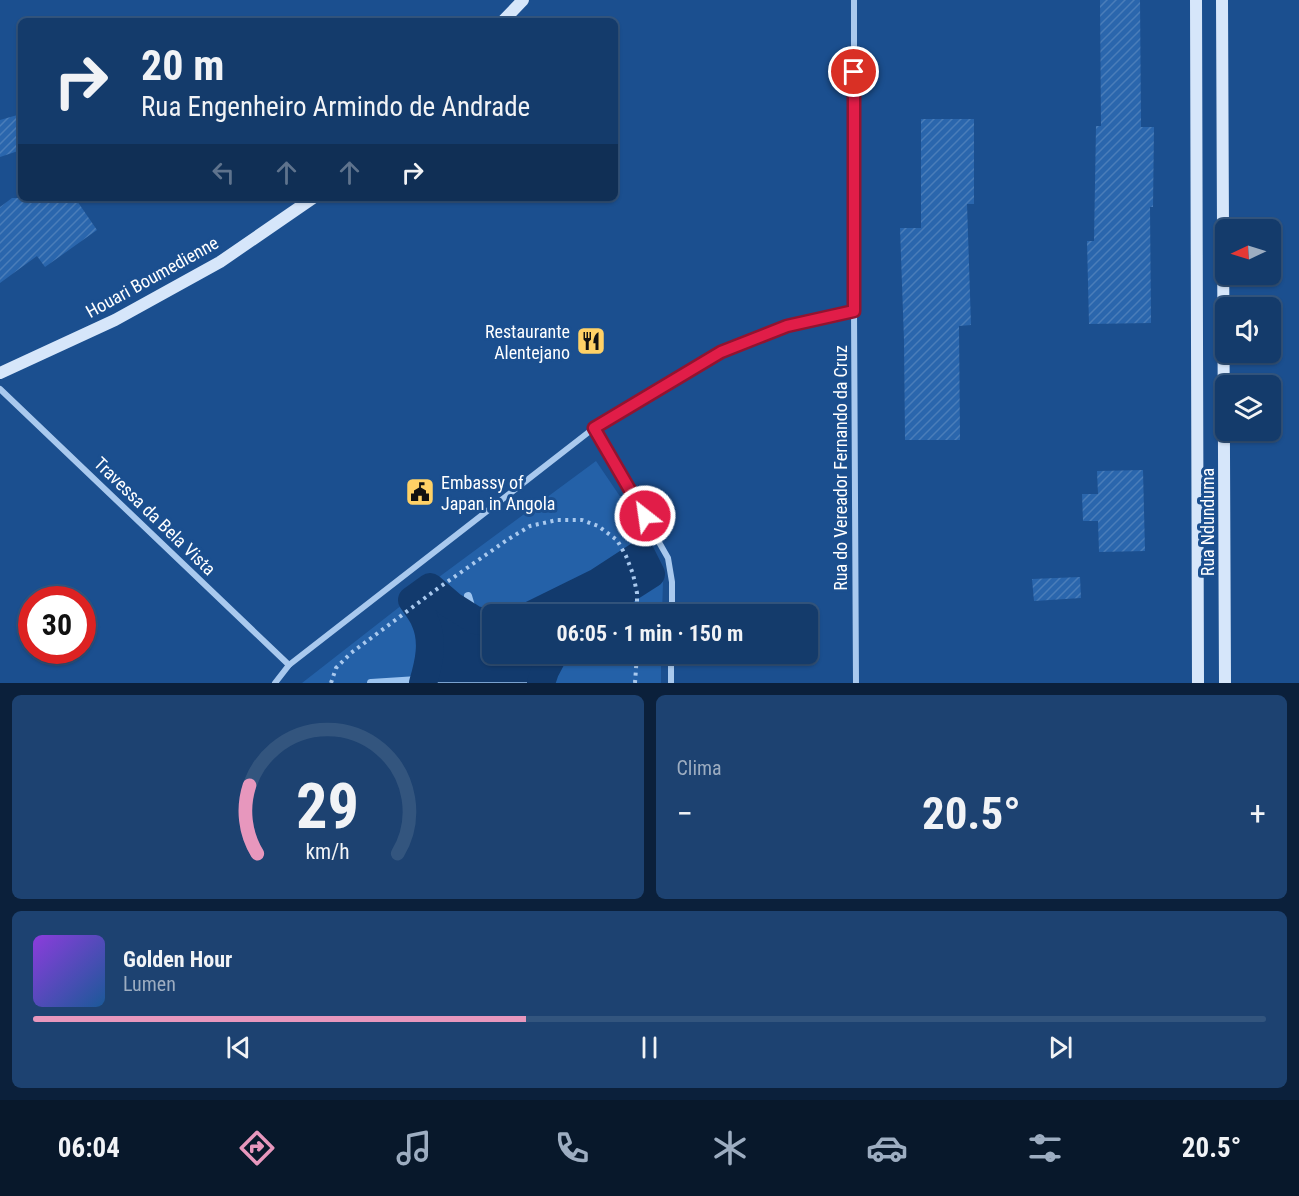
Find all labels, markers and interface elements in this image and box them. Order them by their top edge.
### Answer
text: 20 m [141,41,224,90]
icon: right [42,42,120,120]
pin [828,46,879,97]
icon: arrive [837,55,870,88]
text: Rua Engenheiro Armindo de Andrade [141,91,530,123]
icon: left [207,156,240,189]
icon: ahead [270,156,303,189]
icon: ahead [333,156,366,189]
icon: right [396,156,429,189]
north arrow [1215,219,1281,285]
map controls [1215,219,1281,441]
street label: Houari Boumedienne [82,232,222,322]
button: sound [1215,297,1281,363]
place label: Restaurante Alentejano [485,321,570,363]
restaurant icon: Restaurante Alentejano [575,325,607,357]
street label: Rua do Vereador Fernando da Cruz [830,345,851,591]
button: layers [1215,375,1281,441]
street label: Travessa da Bela Vista [90,453,220,579]
street label: Rua Ndunduma [1197,468,1218,576]
place label: Embassy of Japan in Angola [441,472,555,514]
public building icon: Embassy of Japan in Angola [404,476,436,508]
position arrow [613,484,677,548]
speed limit sign: 30 [18,586,96,664]
text: 06:05 · 1 min · 150 m [557,621,743,646]
text: Clima [677,756,722,780]
text: 29 [296,770,359,843]
text: 20.5° [922,787,1021,840]
text: − [677,794,693,833]
text: + [1250,794,1266,833]
text: km/h [306,839,350,864]
text: Golden Hour [123,947,232,972]
text: Lumen [123,972,176,996]
icon: previous [222,1031,255,1064]
icon: pause [633,1031,666,1064]
icon: next [1044,1031,1077,1064]
icon: directions [236,1127,278,1169]
icon: music [393,1127,435,1169]
icon: phone [551,1127,593,1169]
icon: climate [709,1127,751,1169]
icon: car [866,1127,908,1169]
icon: filters [1024,1127,1066,1169]
text: 06:04 [58,1132,120,1164]
text: 20.5° [1182,1132,1241,1164]

